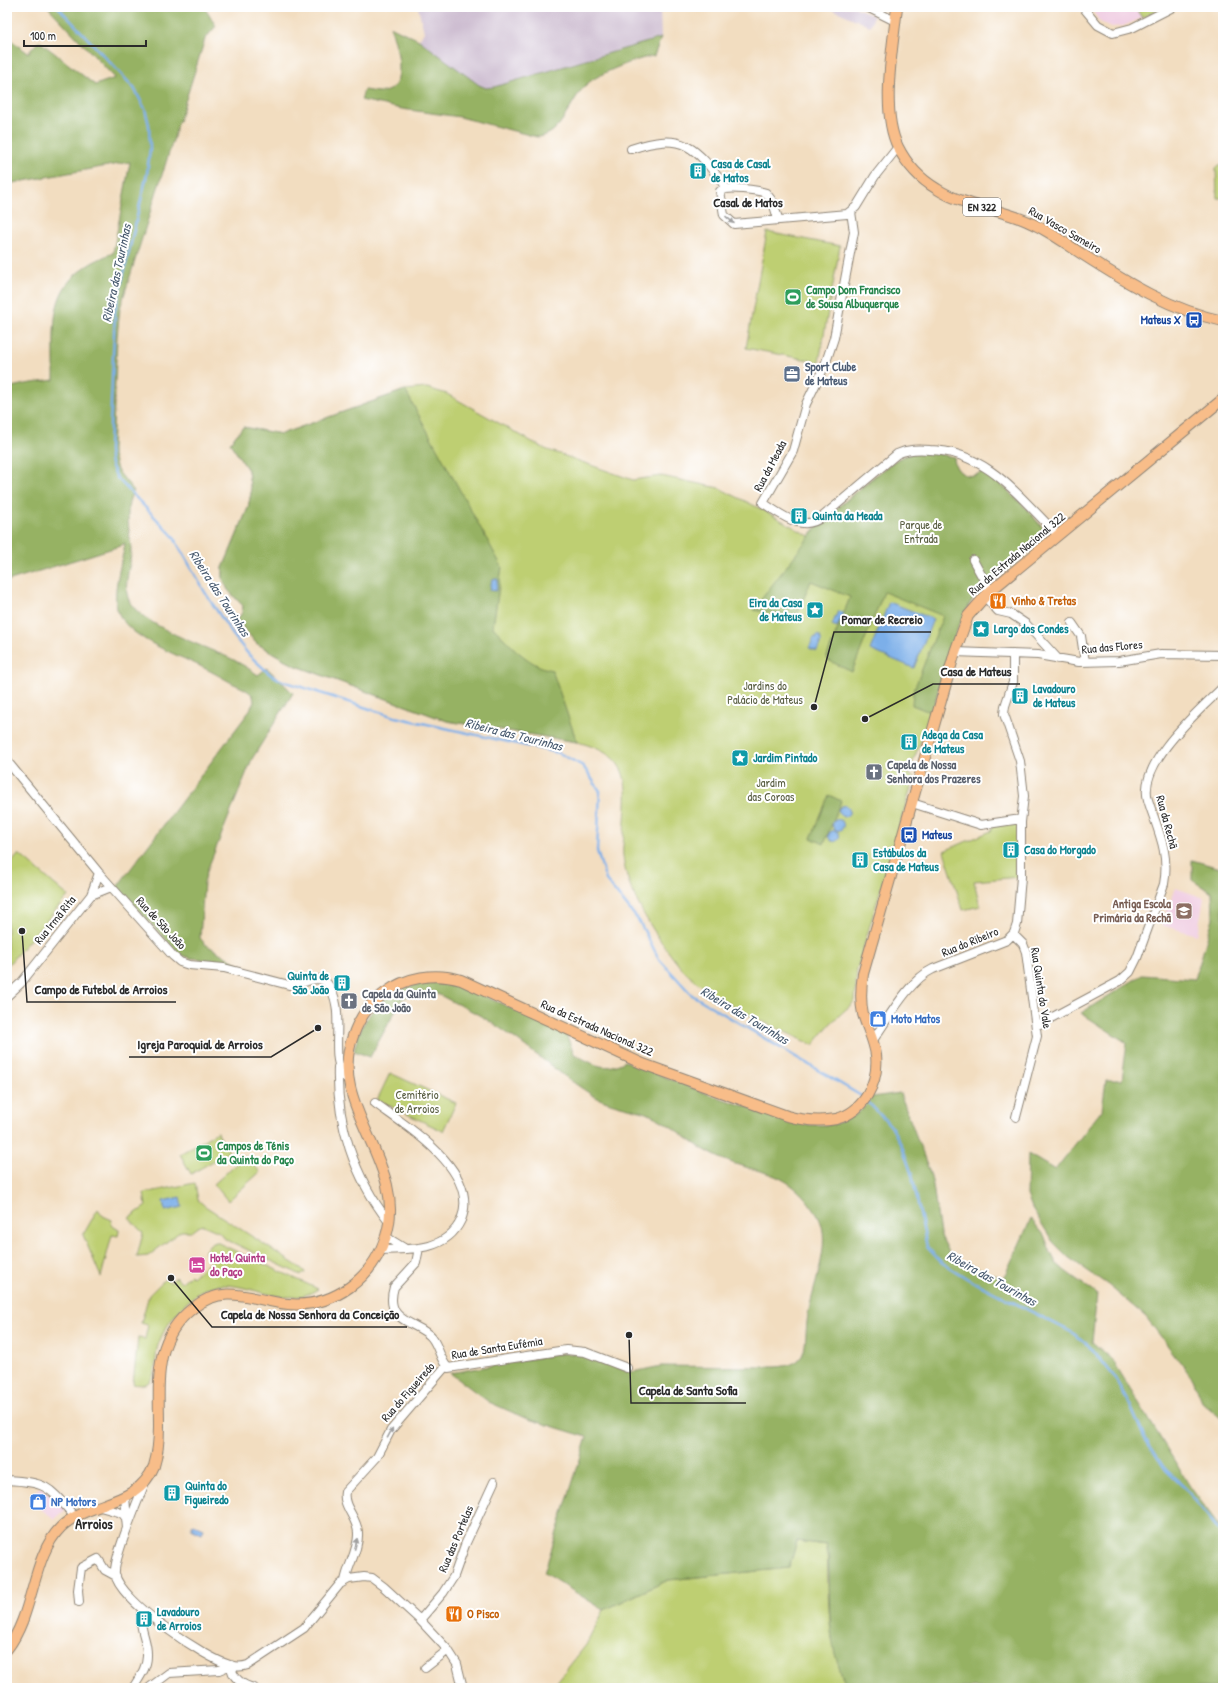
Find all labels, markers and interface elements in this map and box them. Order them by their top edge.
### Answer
scale bar [24,22,146,48]
text: 100 m [30,27,56,44]
place label: Casa de Casal de Matos [711,155,771,186]
building icon: Casa de Casal de Matos [688,161,708,181]
district label: Casal de Matos [713,193,783,211]
road number: EN 322 [963,198,1001,216]
street label: Rua Vasco Sameiro [1026,202,1105,257]
one-way arrow [725,215,735,224]
water label: Ribeira das Tourinhas [97,222,135,323]
place label: Campo Dom Francisco de Sousa Albuquerque [806,281,900,313]
sports icon: Campo Dom Francisco de Sousa Albuquerque [783,287,803,307]
bus stop icon: Mateus X [1184,310,1204,330]
place label: Mateus X [1141,311,1182,328]
place label: Sport Clube de Mateus [805,358,857,389]
office icon: Sport Clube de Mateus [782,364,802,384]
street label: Rua da Meada [749,437,790,494]
building icon: Quinta da Meada [789,506,809,526]
place label: Quinta da Meada [812,507,883,524]
street label: Rua da Estrada Nacional 322 [965,508,1069,599]
park label: Parque de Entrada [900,516,942,547]
water label: Ribeira das Tourinhas [185,546,255,640]
restaurant icon: Vinho & Tretas [988,591,1008,611]
place label: Vinho & Tretas [1011,592,1076,609]
place label: Eira da Casa de Mateus [749,594,802,625]
place icon: Eira da Casa de Mateus [805,600,825,620]
callout: Pomar de Recreio [834,607,931,632]
text: Pomar de Recreio [841,610,923,628]
place icon: Largo dos Condes [971,619,991,639]
place label: Largo dos Condes [994,620,1069,638]
street label: Rua das Flores [1081,635,1143,658]
callout: Casa de Mateus [933,659,1020,684]
text: Casa de Mateus [940,662,1012,680]
park label: Jardins do Palácio de Mateus [727,677,803,708]
place label: Lavadouro de Mateus [1033,680,1076,711]
building icon: Lavadouro de Mateus [1010,686,1030,706]
water label: Ribeira das Tourinhas [464,713,565,755]
place label: Adega da Casa de Mateus [922,726,983,757]
building icon: Adega da Casa de Mateus [899,732,919,752]
place icon: Jardim Pintado [730,748,750,768]
place label: Jardim Pintado [753,749,817,766]
place label: Capela de Nossa Senhora dos Prazeres [887,756,981,787]
church icon: Capela de Nossa Senhora dos Prazeres [864,762,884,782]
park label: Jardim das Coroas [748,774,795,805]
street label: Rua da Rechã [1152,793,1183,851]
bus stop icon: Mateus [899,825,919,845]
place label: Mateus [922,826,953,843]
building icon: Casa do Morgado [1001,840,1021,860]
place label: Casa do Morgado [1024,841,1096,859]
place label: Estábulos da Casa de Mateus [873,844,939,875]
building icon: Estábulos da Casa de Mateus [850,850,870,870]
street label: Rua Irmã Rita [30,892,80,947]
street label: Rua de São João [132,893,190,953]
place label: Antiga Escola Primária da Rechã [1094,895,1171,926]
school or university icon: Antiga Escola Primária da Rechã [1174,901,1194,921]
street label: Rua do Ribeiro [939,922,1001,961]
street label: Rua Quinta do Vale [1027,946,1056,1030]
place label: Quinta de São João [287,967,329,998]
building icon: Quinta de São João [332,973,352,993]
callout: Campo de Futebol de Arroios [27,977,176,1002]
text: Campo de Futebol de Arroios [35,980,167,999]
water label: Ribeira das Tourinhas [698,982,793,1049]
place label: Capela da Quinta de São João [362,985,436,1016]
church icon: Capela da Quinta de São João [339,991,359,1011]
street label: Rua da Estrada Nacional 322 [538,995,656,1060]
shop icon: Moto Matos [868,1009,888,1029]
place label: Moto Matos [891,1010,941,1027]
callout: Igreja Paroquial de Arroios [129,1032,271,1057]
text: Igreja Paroquial de Arroios [137,1035,263,1054]
park label: Cemitério de Arroios [395,1086,440,1117]
place label: Campos de Ténis da Quinta do Paço [217,1137,294,1168]
sports icon: Campos de Ténis da Quinta do Paço [194,1143,214,1163]
water label: Ribeira das Tourinhas [944,1246,1041,1310]
place label: Hotel Quinta do Paço [210,1249,265,1280]
hotel icon: Hotel Quinta do Paço [187,1255,207,1275]
callout: Capela de Nossa Senhora da Conceição [212,1302,407,1327]
text: Capela de Nossa Senhora da Conceição [221,1305,400,1324]
street label: Rua de Santa Eufémia [450,1332,544,1363]
street label: Rua do Figueiredo [377,1358,438,1425]
callout: Capela de Santa Sofia [631,1378,746,1403]
text: Capela de Santa Sofia [639,1381,738,1400]
one-way arrow [387,1427,393,1439]
place label: Quinta do Figueiredo [184,1477,229,1509]
building icon: Quinta do Figueiredo [162,1483,182,1503]
shop icon: NP Motors [28,1492,48,1512]
place label: NP Motors [51,1493,96,1510]
street label: Rua das Portelas [434,1502,477,1575]
district label: Arroios [75,1514,113,1533]
one-way arrow [354,1537,360,1550]
place label: Lavadouro de Arroios [157,1603,202,1634]
restaurant icon: O Pisco [444,1604,464,1624]
place label: O Pisco [467,1605,499,1622]
building icon: Lavadouro de Arroios [134,1609,154,1629]

